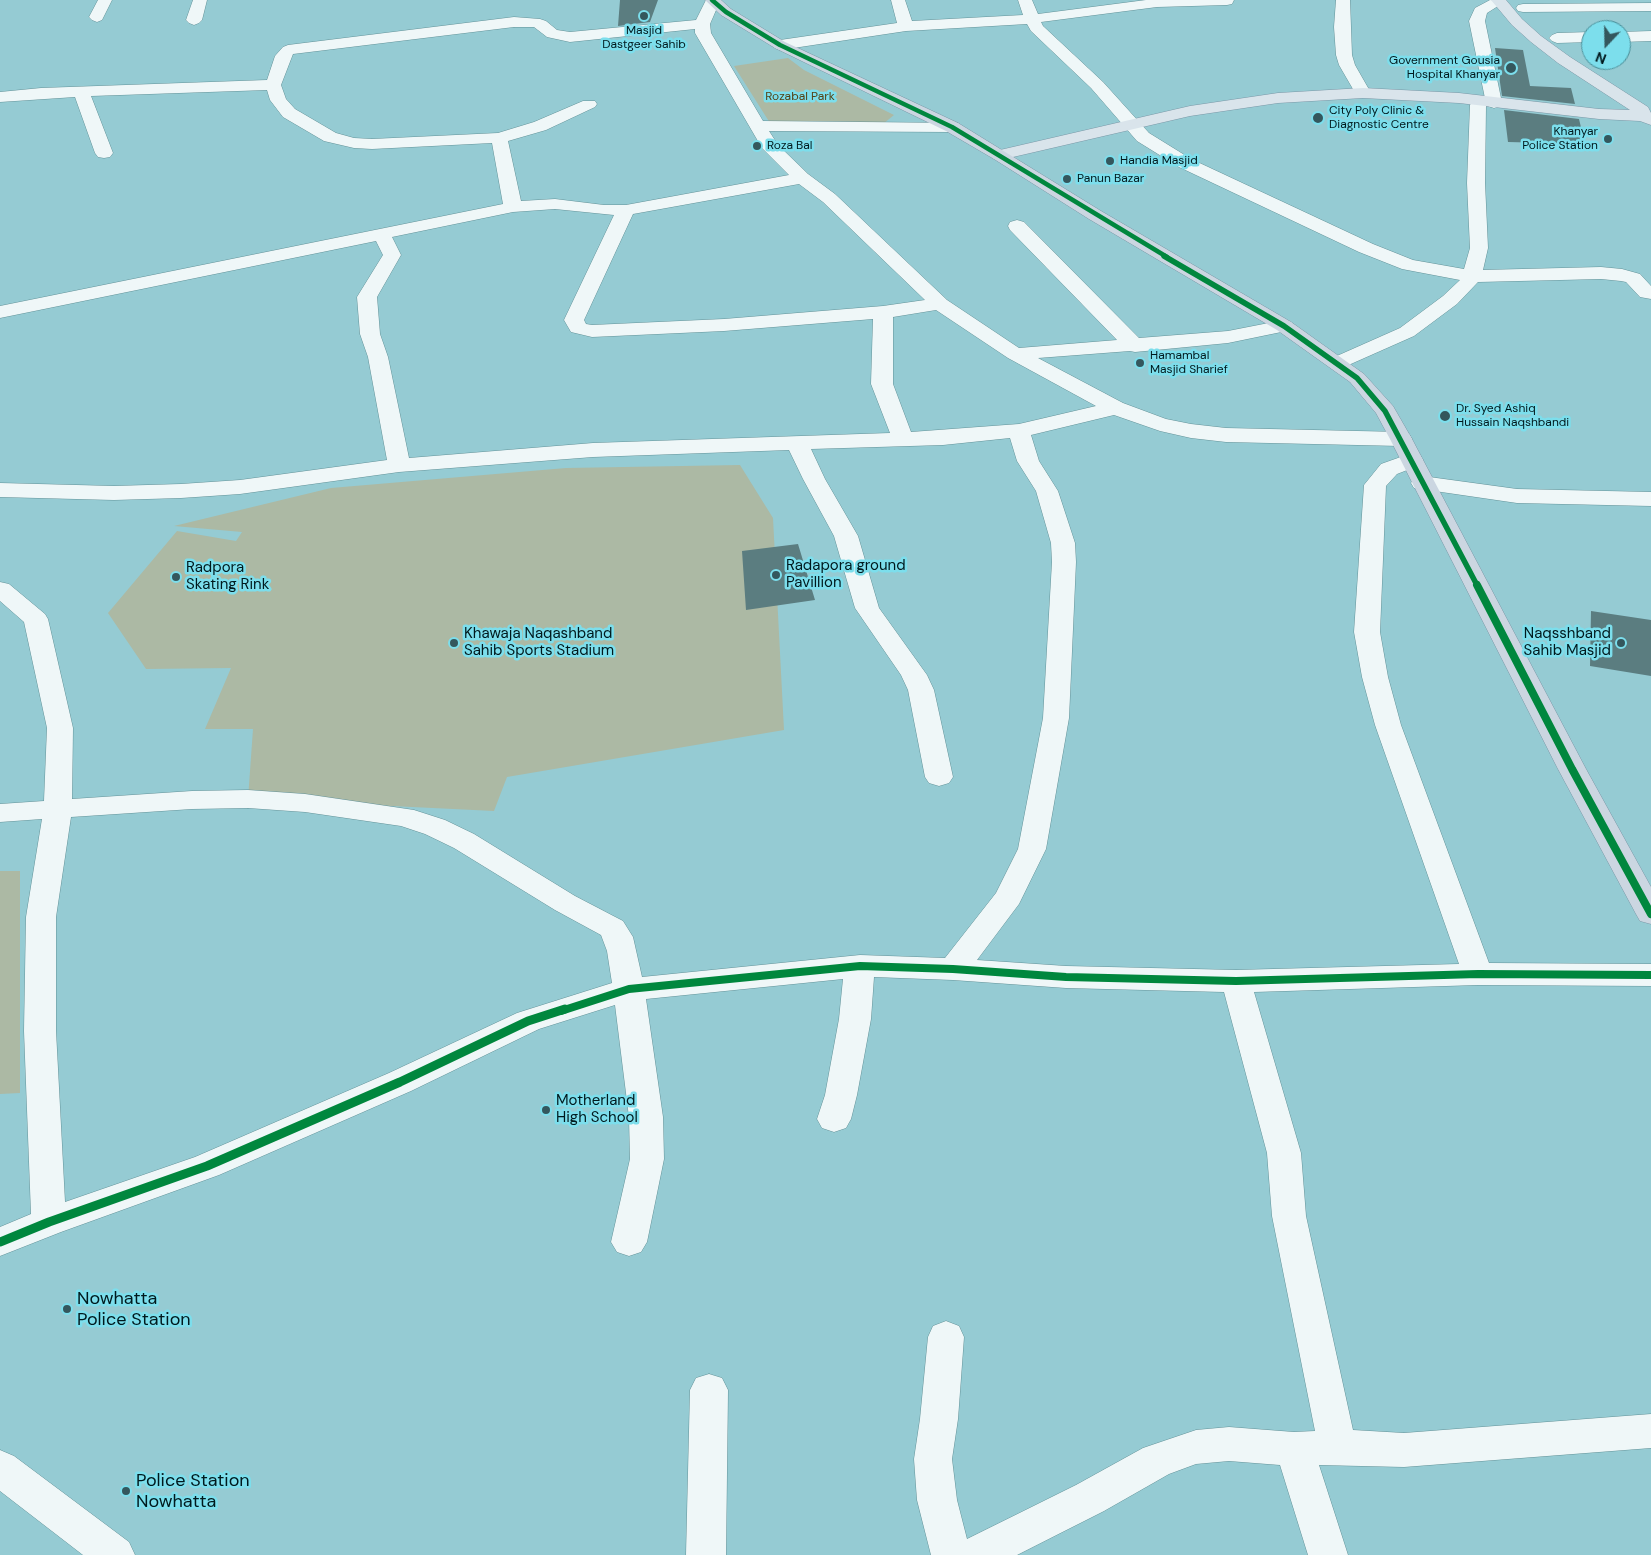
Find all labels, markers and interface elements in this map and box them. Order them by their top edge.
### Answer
marker: Masjid Dastgeer Sahib [638,10,650,22]
north arrow [1581,20,1631,70]
place label: Masjid Dastgeer Sahib [602,24,686,52]
text: N [1593,48,1609,68]
place label: Government Gousia Hospital Khanyar [1389,54,1500,82]
marker: Government Gousia Hospital Khanyar [1504,61,1518,75]
park label: Rozabal Park [765,90,835,104]
place label: City Poly Clinic & Diagnostic Centre [1329,104,1429,132]
marker: City Poly Clinic & Diagnostic Centre [1311,111,1325,125]
place label: Khanyar Police Station [1522,125,1598,153]
marker: Khanyar Police Station [1602,133,1614,145]
place label: Roza Bal [767,139,813,153]
marker: Roza Bal [751,140,763,152]
place label: Handia Masjid [1120,154,1198,168]
marker: Handia Masjid [1104,155,1116,167]
place label: Panun Bazar [1077,172,1144,186]
marker: Panun Bazar [1061,173,1073,185]
place label: Hamambal Masjid Sharief [1150,349,1228,377]
marker: Hamambal Masjid Sharief [1134,357,1146,369]
place label: Dr. Syed Ashiq Hussain Naqshbandi [1456,402,1569,430]
marker: Dr. Syed Ashiq Hussain Naqshbandi [1438,409,1452,423]
place label: Radapora ground Pavillion [786,557,906,592]
place label: Radpora Skating Rink [186,559,269,594]
marker: Radapora ground Pavillion [770,569,782,581]
marker: Radpora Skating Rink [170,571,182,583]
place label: Khawaja Naqashband Sahib Sports Stadium [464,625,614,660]
place label: Naqsshband Sahib Masjid [1524,625,1611,660]
marker: Khawaja Naqashband Sahib Sports Stadium [448,637,460,649]
marker: Naqsshband Sahib Masjid [1615,637,1627,649]
place label: Motherland High School [556,1092,638,1127]
marker: Motherland High School [540,1104,552,1116]
place label: Nowhatta Police Station [77,1288,191,1330]
marker: Nowhatta Police Station [61,1303,73,1315]
place label: Police Station Nowhatta [136,1470,250,1512]
marker: Police Station Nowhatta [120,1485,132,1497]

